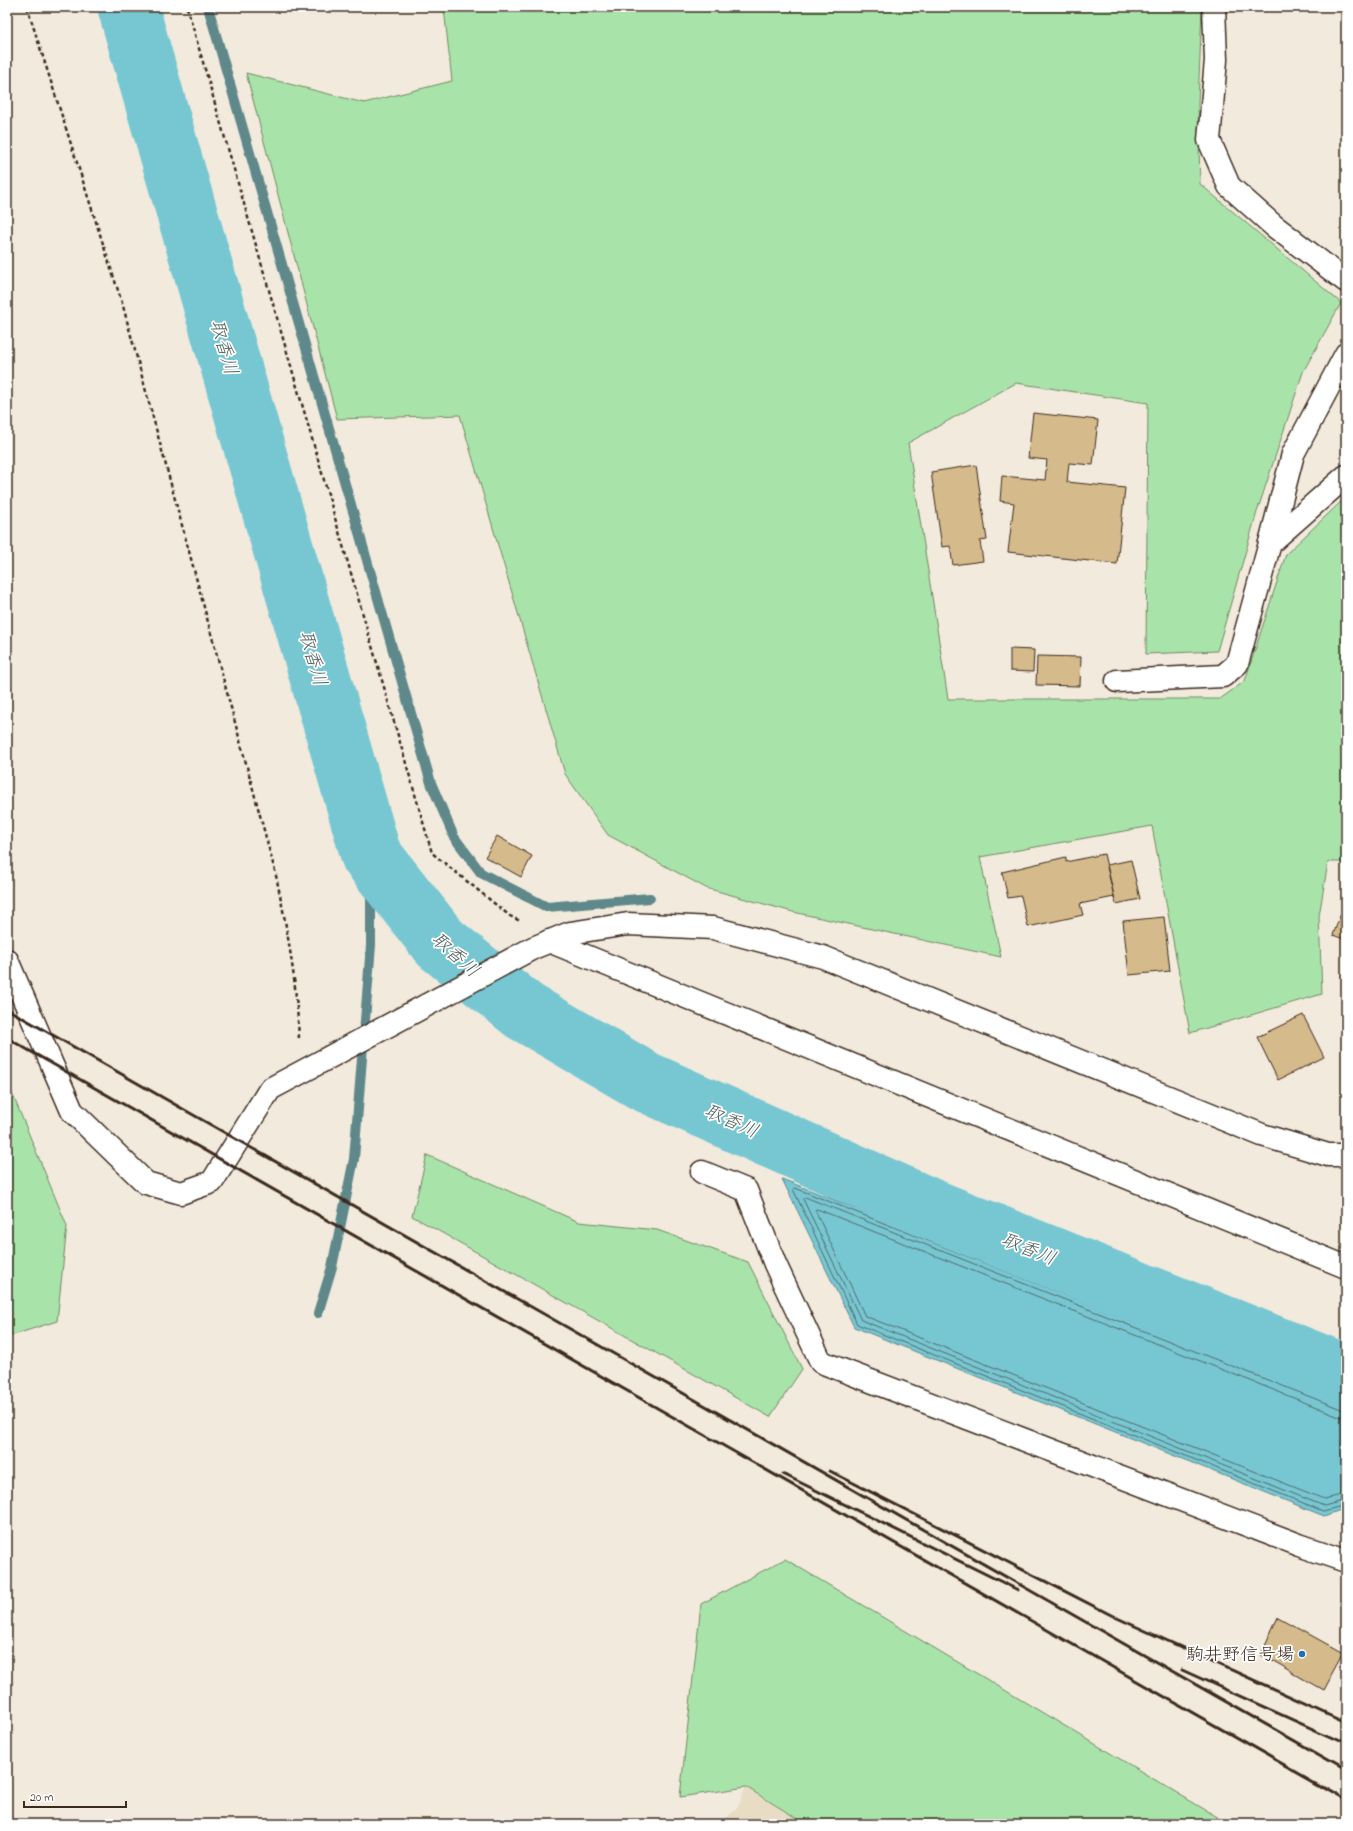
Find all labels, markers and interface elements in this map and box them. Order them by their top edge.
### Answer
water label: 取香川 [202,317,243,379]
water label: 取香川 [291,628,332,690]
water label: 取香川 [424,927,485,985]
water label: 取香川 [699,1098,763,1146]
water label: 取香川 [997,1227,1060,1274]
place label: 駒井野信号場 [1186,1643,1294,1669]
marker: 駒井野信号場 [1297,1649,1307,1659]
scale bar [24,1783,126,1809]
text: 20 m [30,1789,53,1807]

